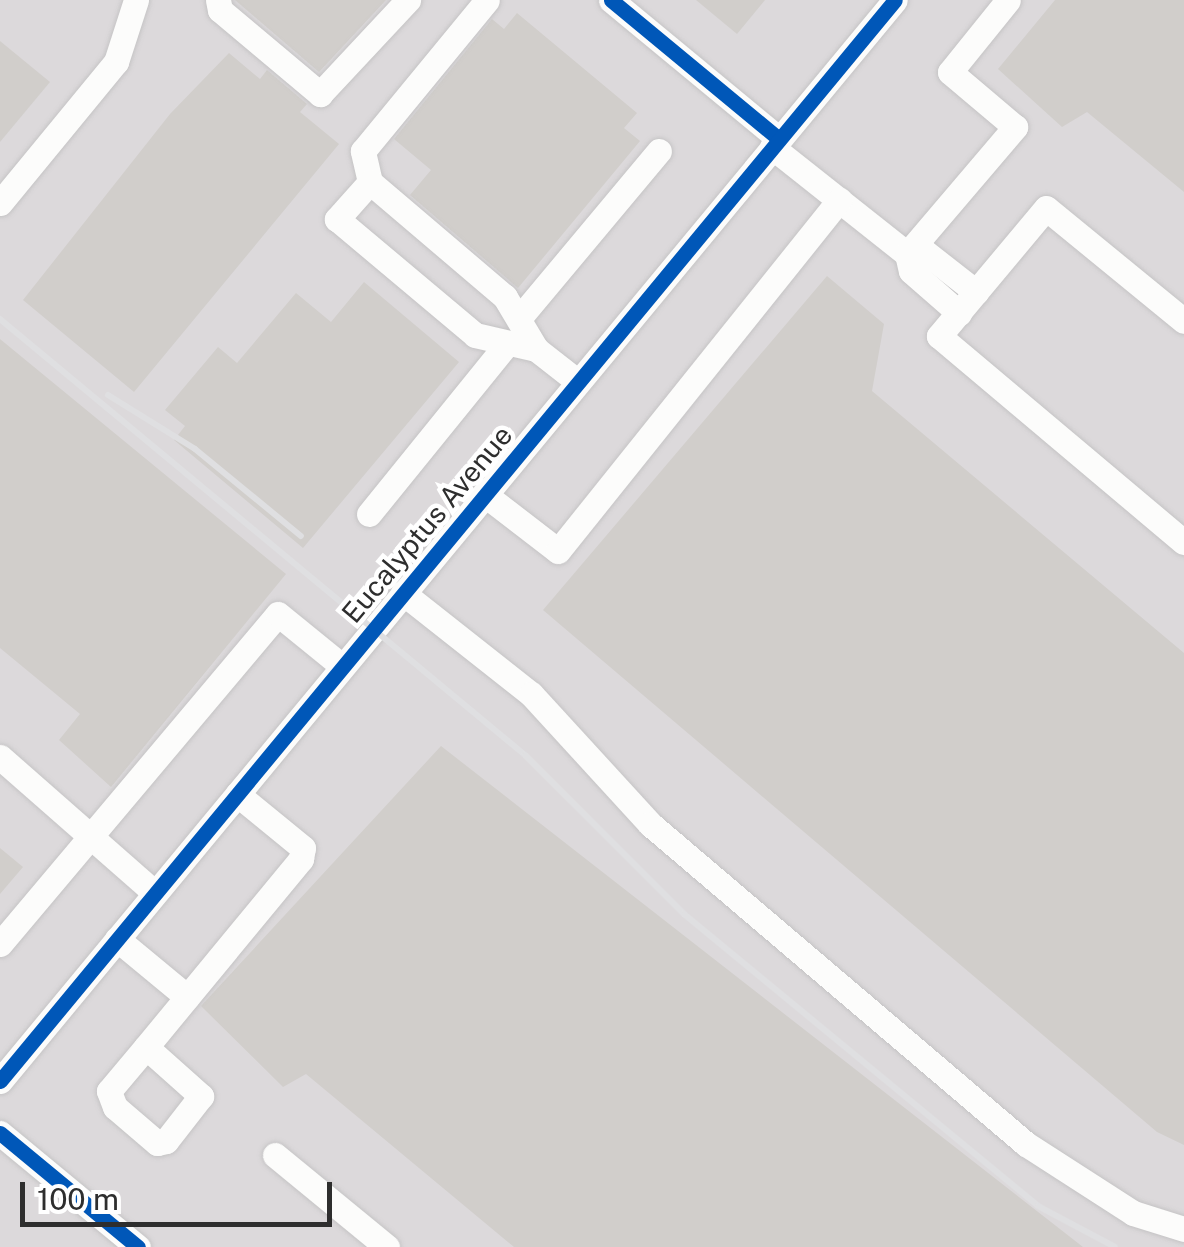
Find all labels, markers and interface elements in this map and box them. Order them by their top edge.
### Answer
street label: Eucalyptus Avenue [335,419,519,629]
scale bar [25,1162,338,1224]
text: 100 m [37,1181,119,1217]

